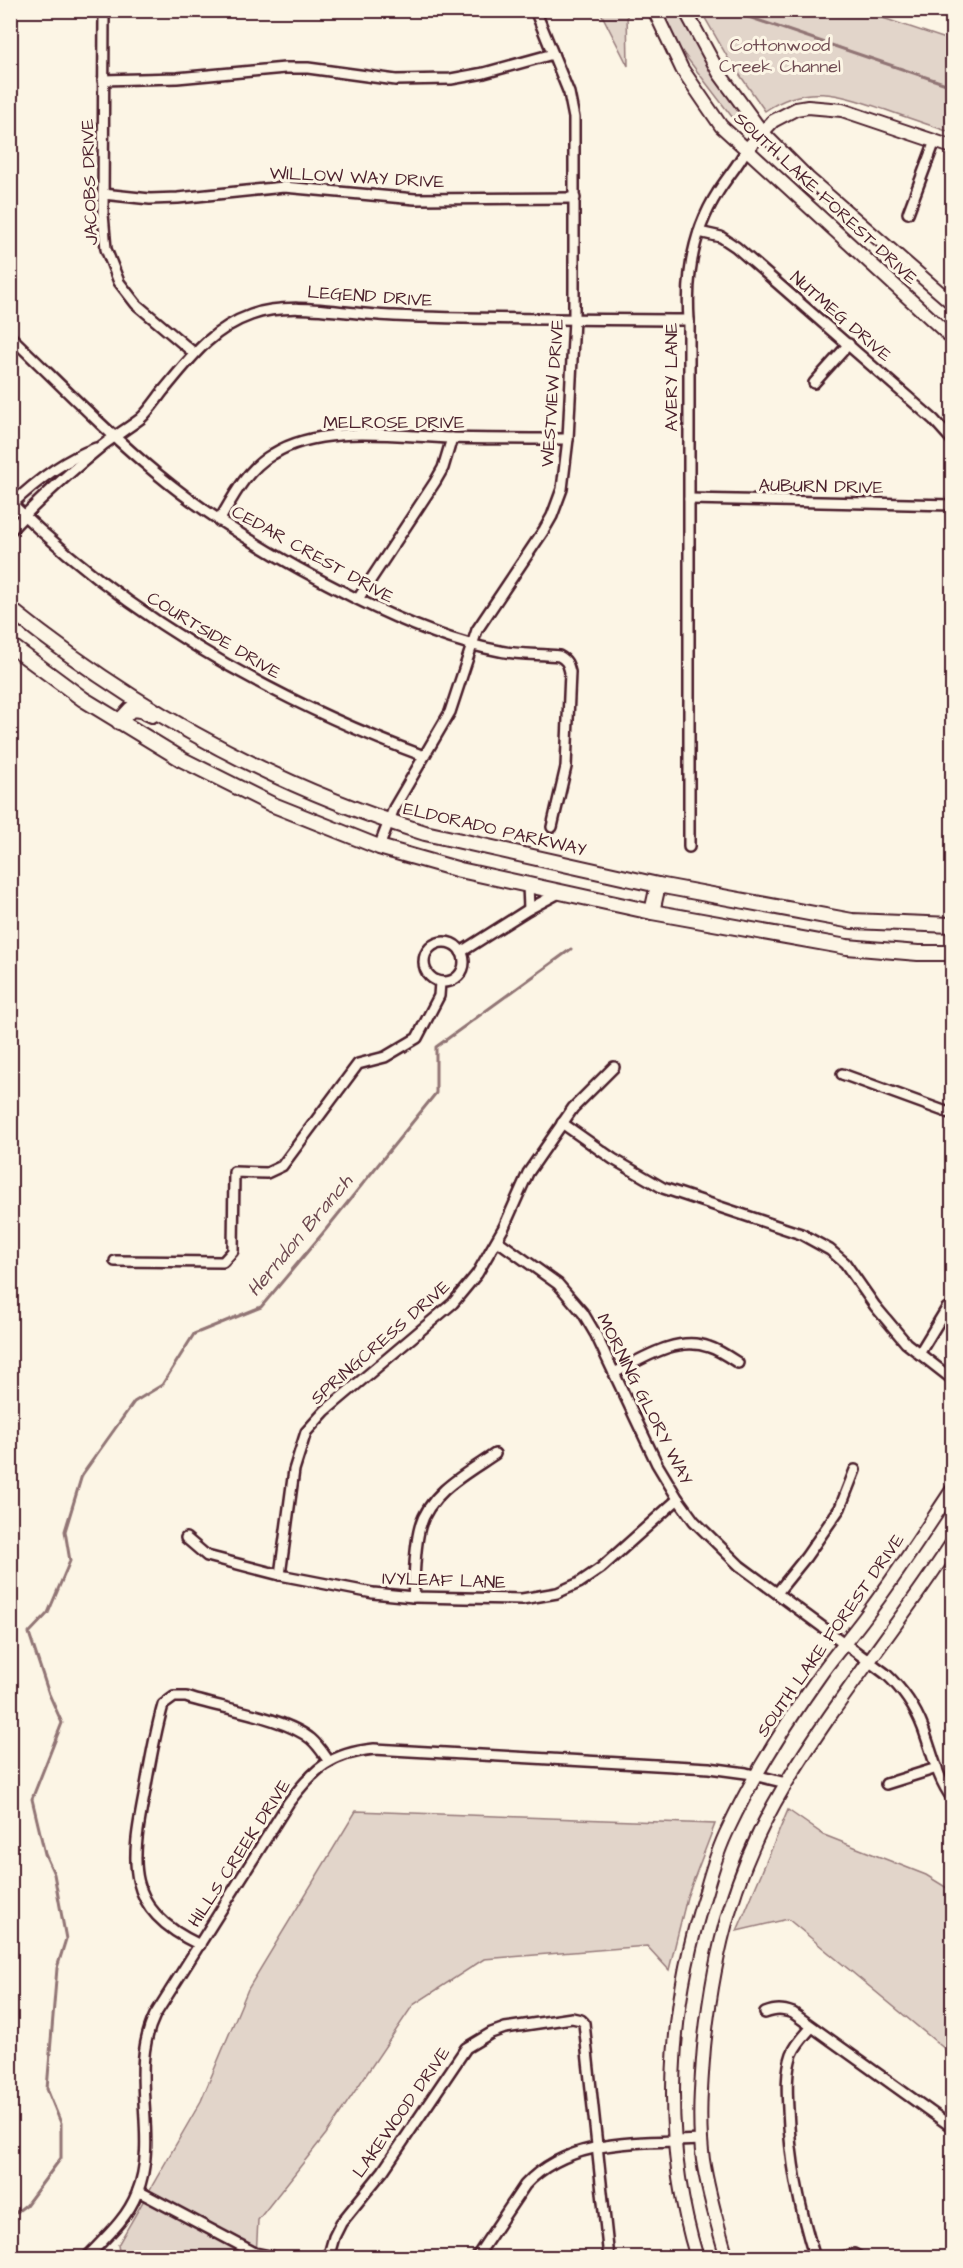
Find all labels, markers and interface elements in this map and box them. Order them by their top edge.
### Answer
park label: Cottonwood Creek Channel [719,33,841,79]
street label: SOUTH LAKE FOREST DRIVE [728,106,923,291]
street label: JACOBS DRIVE [75,118,104,246]
street label: WILLOW WAY DRIVE [269,160,445,195]
street label: NUTMEG DRIVE [785,265,897,368]
street label: LEGEND DRIVE [306,280,434,313]
street label: WESTVIEW DRIVE [535,318,570,468]
street label: AVERY LANE [659,322,684,432]
street label: MELROSE DRIVE [323,410,465,435]
street label: AUBURN DRIVE [758,473,884,500]
street label: CEDAR CREST DRIVE [227,499,399,610]
street label: COURTSIDE DRIVE [142,586,286,685]
street label: ELDORADO PARKWAY [401,796,589,863]
water label: Herndon Branch [240,1168,360,1303]
street label: SPRINGCRESS DRIVE [305,1274,456,1410]
street label: MORNING GLORY WAY [590,1309,699,1490]
street label: SOUTH LAKE FOREST DRIVE [750,1528,911,1742]
street label: IVYLEAF LANE [382,1566,507,1595]
street label: HILLS CREEK DRIVE [182,1774,297,1932]
street label: LAKEWOOD DRIVE [347,2042,456,2183]

